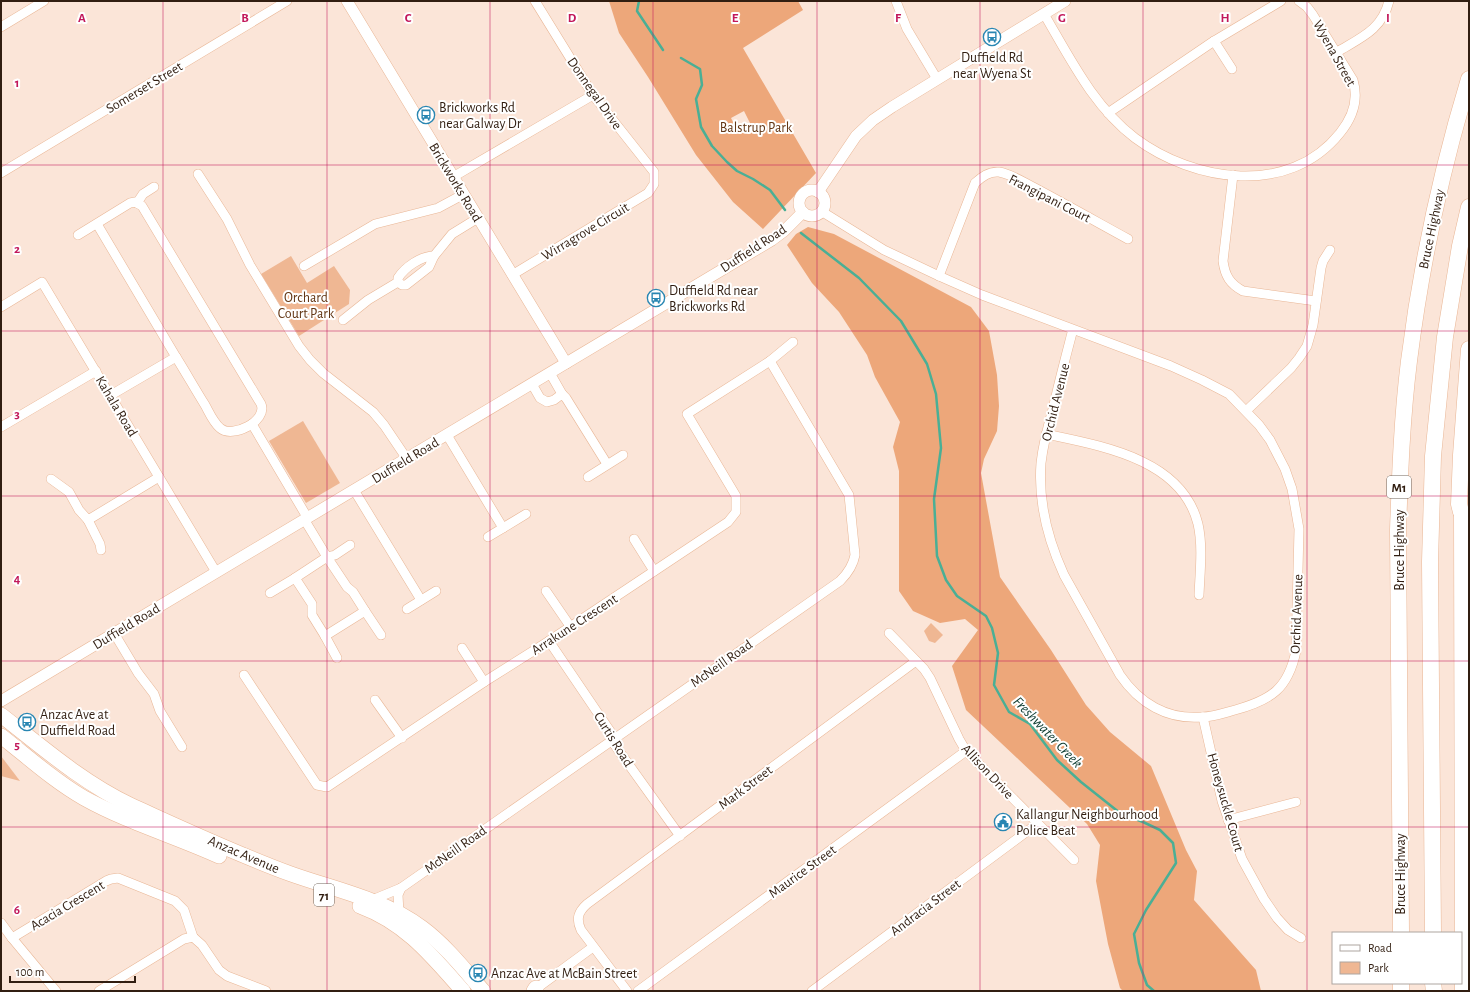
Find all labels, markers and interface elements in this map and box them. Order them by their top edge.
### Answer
text: A [78,12,86,25]
text: B [241,12,249,25]
text: C [405,12,412,25]
text: D [568,12,577,25]
text: E [732,12,739,25]
text: F [895,12,902,25]
text: G [1058,12,1066,25]
text: H [1220,12,1230,25]
text: I [1386,12,1390,25]
street label: Wyena Street [1310,18,1358,89]
bus stop icon: Duffield Rd near Wyena St [982,27,1002,47]
place label: Duffield Rd near Wyena St [953,51,1032,81]
street label: Donnegal Drive [564,55,624,132]
street label: Somerset Street [104,59,186,116]
text: 1 [15,77,19,90]
place label: Brickworks Rd near Galway Dr [439,101,522,131]
bus stop icon: Brickworks Rd near Galway Dr [416,105,436,125]
park label: Balstrup Park [720,121,793,135]
street label: Brickworks Road [426,141,484,224]
street label: Frangipani Court [1006,172,1093,226]
street label: Bruce Highway [1417,188,1447,270]
street label: Wirragrove Circuit [539,200,632,263]
street label: Duffield Road [718,222,789,275]
text: 2 [14,243,20,256]
place label: Duffield Rd near Brickworks Rd [669,284,758,314]
bus stop icon: Duffield Rd near Brickworks Rd [646,288,666,308]
park label: Orchard Court Park [278,291,335,321]
street label: Orchid Avenue [1040,362,1072,443]
street label: Kahala Road [93,374,140,439]
text: 3 [14,408,20,421]
street label: Duffield Road [370,435,441,486]
road number: M1 [1387,476,1411,498]
street label: Bruce Highway [1393,509,1407,591]
text: 4 [14,573,21,586]
street label: Orchid Avenue [1289,574,1305,654]
street label: Arrakune Crescent [529,592,620,658]
street label: Duffield Road [91,601,162,652]
street label: McNeill Road [688,637,755,690]
water label: Freshwater Creek [1010,694,1085,771]
place label: Anzac Ave at Duffield Road [40,708,115,738]
street label: Curtis Road [591,710,635,769]
bus stop icon: Anzac Ave at Duffield Road [17,712,37,732]
text: 5 [14,739,20,752]
street label: Allison Drive [959,742,1016,802]
street label: Honeysuckle Court [1204,751,1246,854]
street label: Mark Street [716,763,776,812]
place label: Kallangur Neighbourhood Police Beat [1016,808,1158,838]
public building icon: Kallangur Neighbourhood Police Beat [993,812,1013,832]
street label: McNeill Road [422,823,489,876]
street label: Bruce Highway [1394,833,1408,915]
street label: Anzac Avenue [206,834,281,876]
street label: Maurice Street [766,843,839,901]
street label: Andracia Street [888,877,964,939]
street label: Acacia Crescent [28,878,107,933]
road number: 71 [314,884,334,906]
text: 6 [14,904,20,917]
legend [1332,932,1462,984]
text: Road [1368,942,1392,954]
scale bar [10,958,135,984]
text: Park [1368,962,1389,974]
bus stop icon: Anzac Ave at McBain Street [468,963,488,983]
text: 100 m [16,966,44,978]
place label: Anzac Ave at McBain Street [491,967,638,981]

